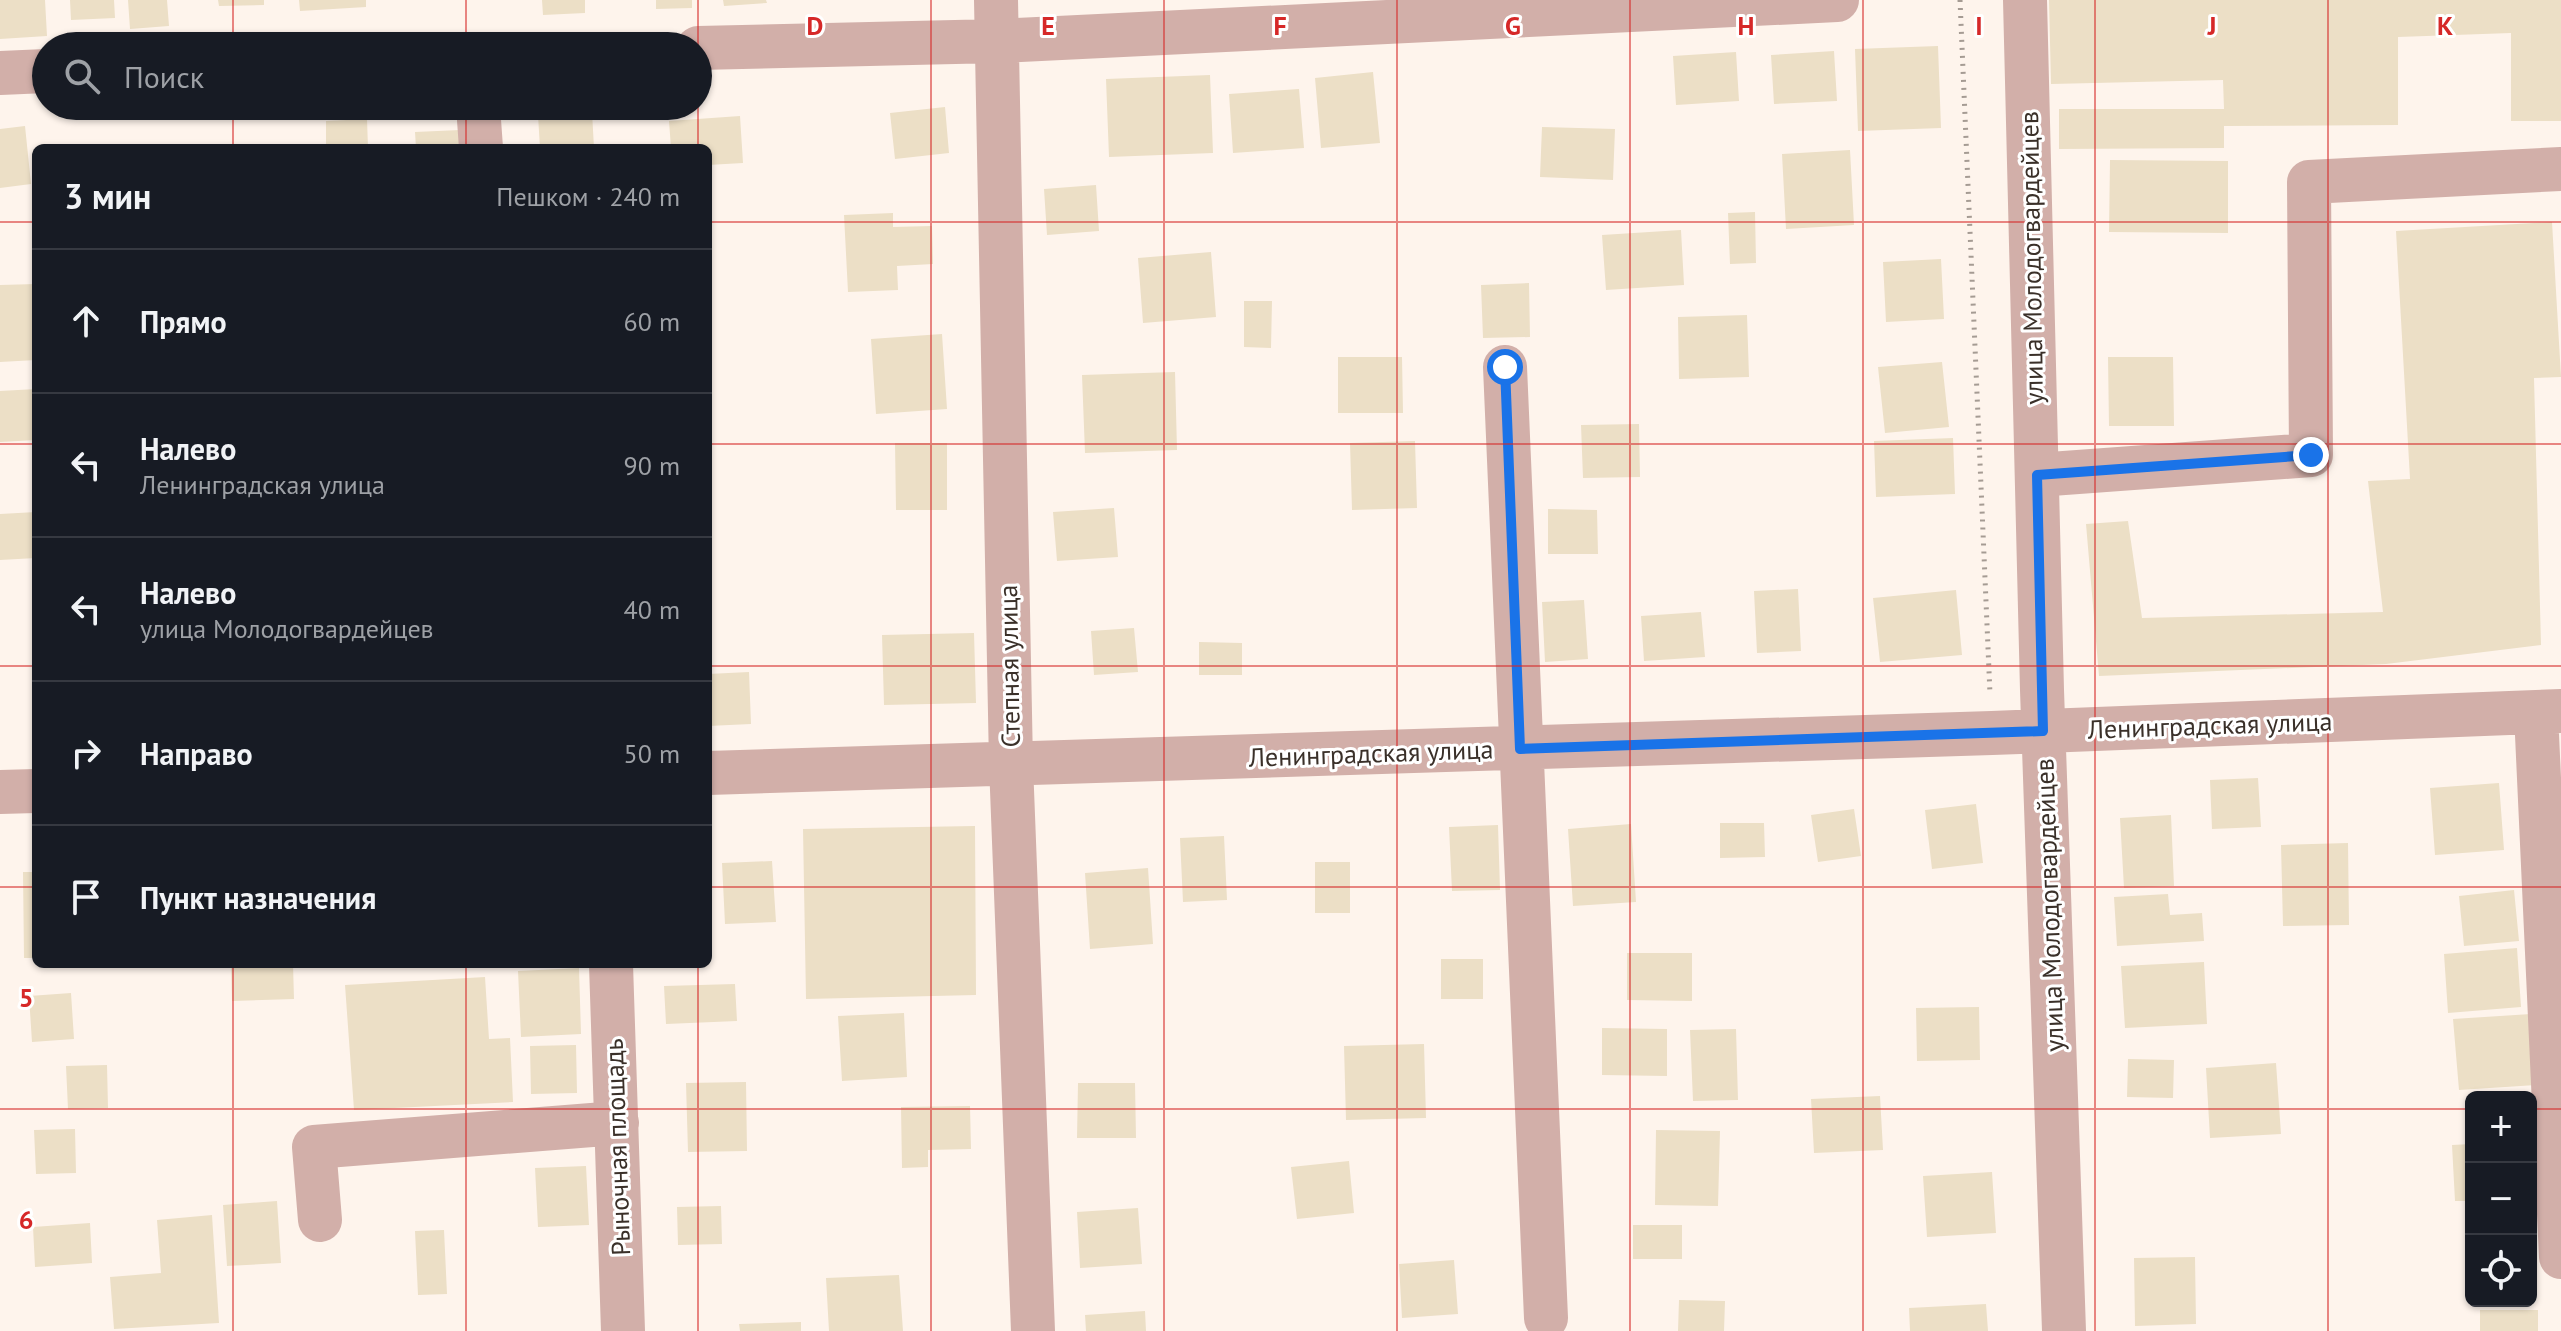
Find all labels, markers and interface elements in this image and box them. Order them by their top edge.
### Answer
text: D [807,9,823,42]
text: E [1041,9,1055,42]
text: F [1273,9,1287,42]
text: G [1505,9,1521,42]
text: H [1738,9,1754,42]
text: I [1975,9,1983,42]
text: J [2207,9,2216,42]
text: K [2437,9,2453,42]
search box [32,32,712,120]
icon: search [60,54,104,98]
text: Поиск [124,57,204,96]
street label: улица Молодогвардейцев [2012,111,2050,405]
text: 3 мин [64,174,151,218]
text: Пешком · 240 m [496,180,680,213]
icon: ahead [64,299,108,343]
text: Прямо [140,302,227,341]
text: 60 m [624,305,680,338]
route start [1487,349,1523,385]
text: Налево [140,429,236,468]
route end [2293,437,2329,473]
icon: left [64,443,108,487]
text: 90 m [624,449,680,482]
text: Ленинградская улица [140,468,385,501]
text: Налево [140,573,236,612]
street label: Степная улица [991,584,1027,748]
icon: left [64,587,108,631]
text: 40 m [624,593,680,626]
text: улица Молодогвардейцев [140,612,434,645]
street label: Ленинградская улица [2086,704,2333,746]
icon: right [64,731,108,775]
street label: Ленинградская улица [1247,732,1494,774]
text: Направо [140,734,253,773]
text: 50 m [624,737,680,770]
street label: улица Молодогвардейцев [2027,758,2071,1052]
icon: arrive [64,875,108,919]
text: Пункт назначения [140,878,376,917]
text: 5 [19,981,33,1014]
street label: Рыночная площадь [597,1038,637,1256]
map controls [2465,1091,2537,1307]
button: + [2465,1091,2537,1163]
button: − [2465,1163,2537,1235]
text: 6 [19,1203,33,1236]
button: locate [2465,1235,2537,1307]

